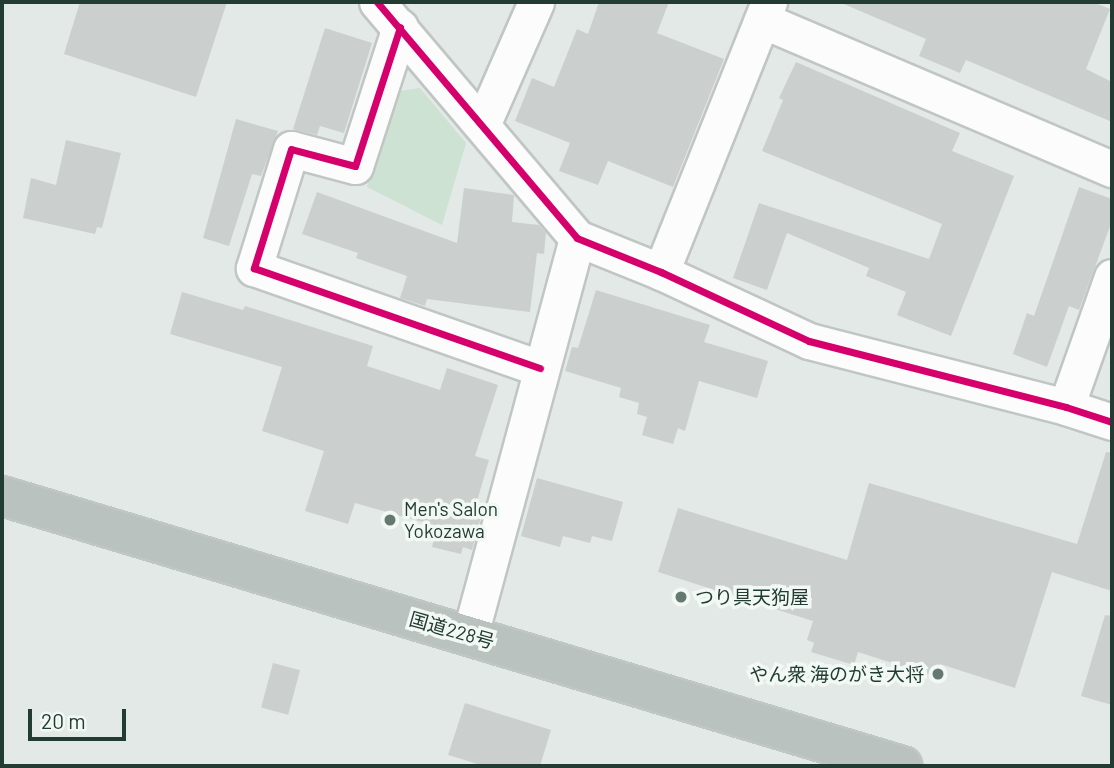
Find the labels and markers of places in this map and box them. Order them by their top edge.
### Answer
place label: Men's Salon Yokozawa [404,498,498,542]
marker: Men's Salon Yokozawa [382,512,398,528]
place label: つり具天狗屋 [695,586,809,608]
marker: つり具天狗屋 [673,589,689,605]
place label: やん衆 海のがき大将 [749,663,924,685]
marker: やん衆 海のがき大将 [930,666,946,682]

